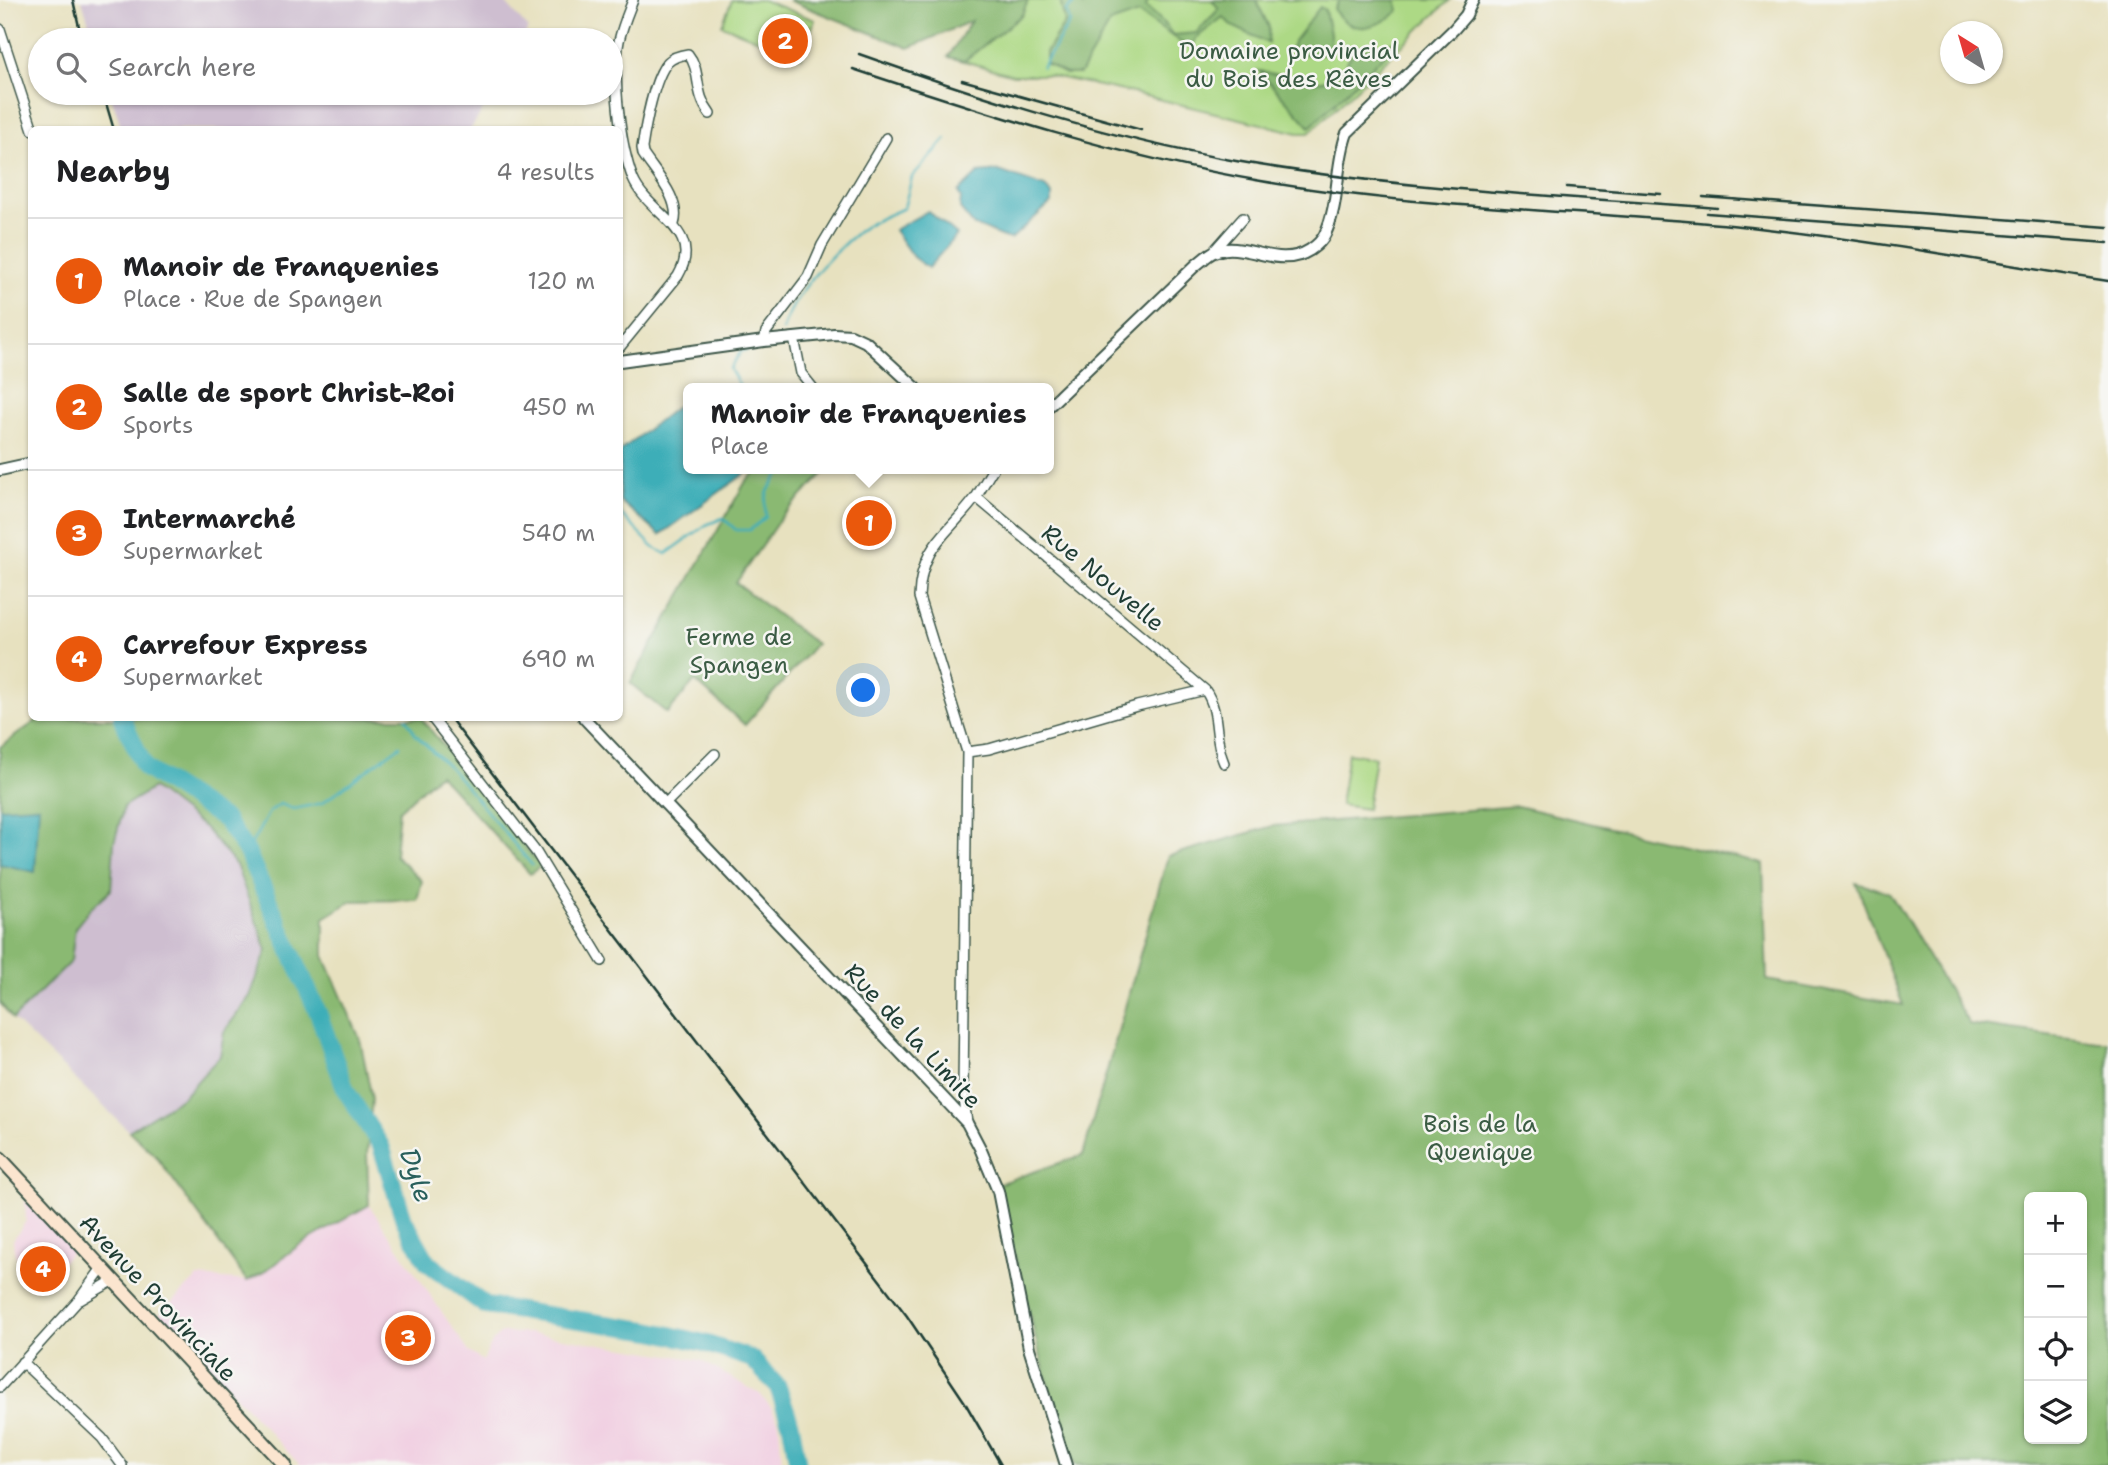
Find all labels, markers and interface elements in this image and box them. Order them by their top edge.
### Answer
pin: 2 [762,15,808,67]
north arrow [1940,21,2003,84]
search box [28,28,623,105]
park label: Domaine provincial du Bois des Rêves [1179,35,1400,95]
icon: search [52,48,90,86]
text: Search here [108,49,257,84]
text: Nearby [56,151,171,192]
text: 4 results [496,157,595,187]
text: Manoir de Franquenies [123,249,439,284]
text: 1 [74,266,84,296]
text: 120 m [527,266,595,296]
text: Place · Rue de Spangen [123,284,383,314]
text: Salle de sport Christ-Roi [123,375,455,410]
popup [683,383,1054,474]
text: 2 [71,392,87,422]
text: 450 m [522,392,595,422]
text: Manoir de Franquenies [710,396,1027,431]
text: Sports [123,410,194,440]
text: Place [710,431,769,461]
pin: 1 [846,497,892,549]
text: Intermarché [123,501,296,536]
street label: Rue Nouvelle [1035,517,1171,639]
text: 3 [71,518,87,548]
text: 540 m [522,518,595,548]
text: Supermarket [123,536,263,566]
park label: Ferme de Spangen [686,621,792,681]
text: Carrefour Express [123,627,368,662]
text: 4 [71,644,87,674]
text: 690 m [521,644,595,674]
text: Supermarket [123,662,263,692]
your location [846,673,880,707]
street label: Rue de la Limite [837,956,989,1116]
park label: Bois de la Quenique [1423,1108,1537,1168]
water label: Dyle [392,1143,442,1207]
map controls [2024,1192,2087,1444]
button: + [2024,1192,2087,1255]
street label: Avenue Provinciale [72,1207,244,1389]
pin: 4 [20,1243,66,1295]
button: − [2024,1255,2087,1318]
pin: 3 [385,1312,431,1364]
button: locate [2024,1318,2087,1381]
button: layers [2024,1381,2087,1444]

